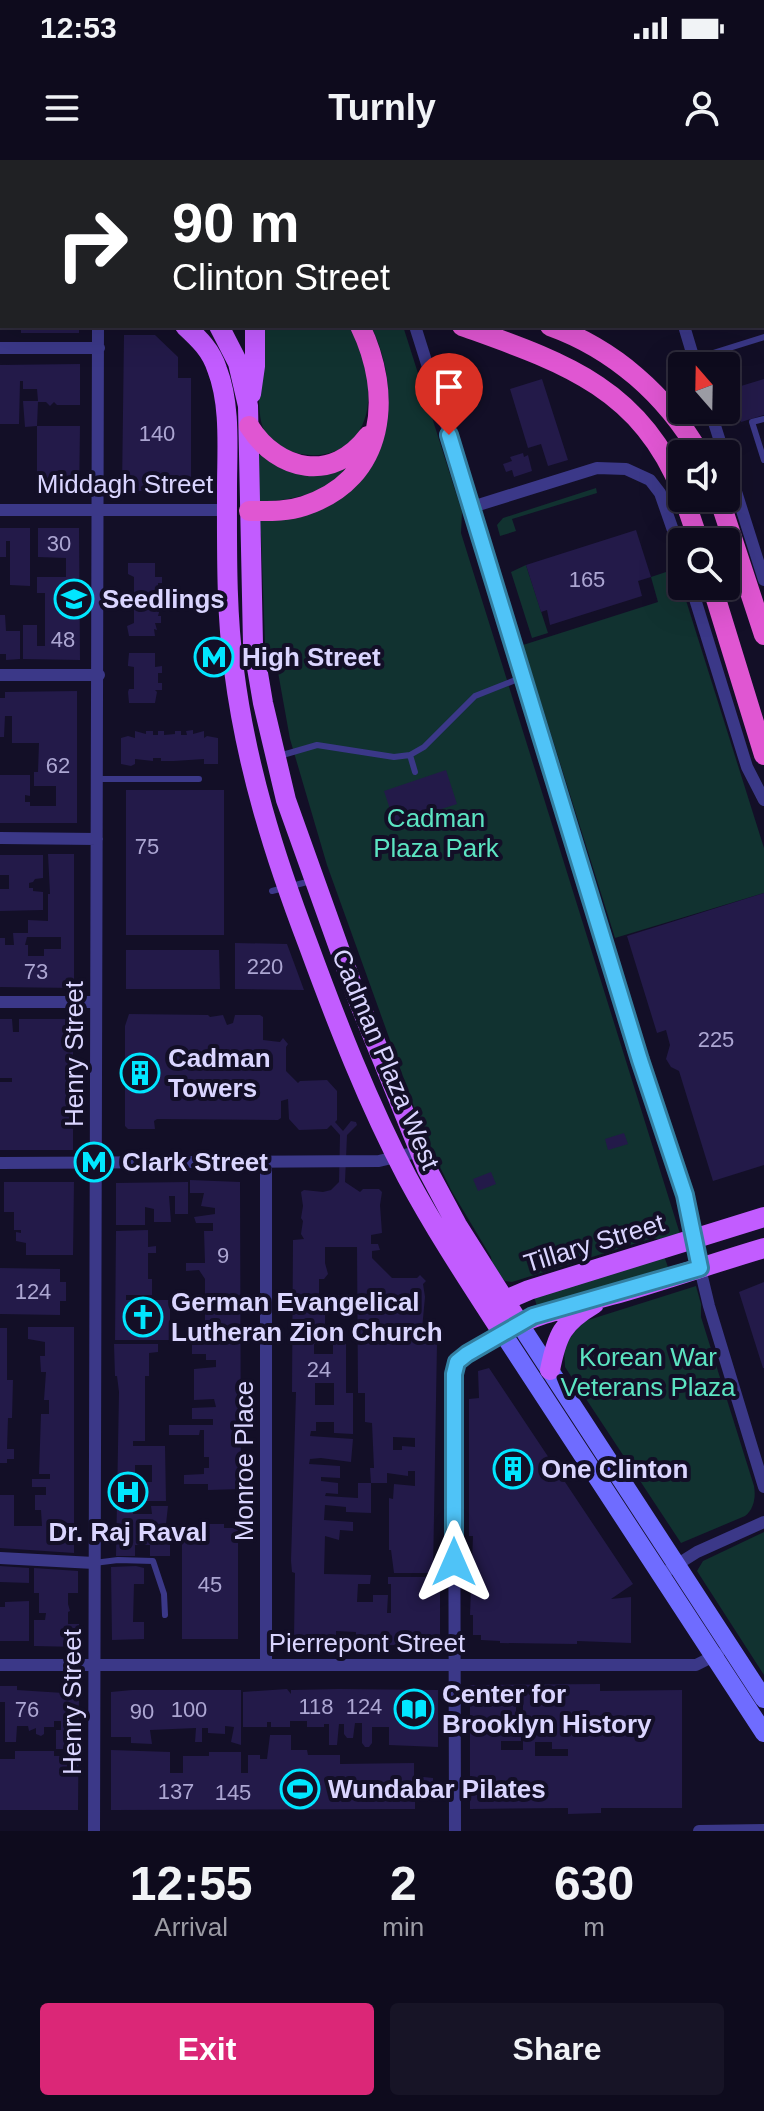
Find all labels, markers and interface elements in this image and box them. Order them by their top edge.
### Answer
text: 12:53 [40,11,117,44]
icon: menu [40,86,84,130]
icon: person [680,86,724,130]
text: Turnly [328,87,436,128]
text: 90 m [172,191,300,254]
icon: right [40,192,144,296]
text: Clinton Street [172,257,390,298]
north arrow [668,352,740,424]
map controls [668,352,740,600]
pin [415,353,483,435]
icon: arrive [427,365,471,409]
house number: 140 [139,421,175,446]
button: sound [668,440,740,512]
street label: Middagh Street [37,469,214,499]
button: search [668,528,740,600]
house number: 30 [47,531,71,556]
house number: 165 [569,567,605,592]
school or university icon: Seedlings [53,578,95,620]
place label: Seedlings [102,584,225,614]
house number: 48 [51,627,75,652]
metro station icon: High Street [193,636,235,678]
place label: High Street [242,642,381,672]
house number: 62 [46,753,70,778]
park label: Cadman Plaza Park [373,803,500,863]
house number: 75 [135,834,159,859]
street label: Cadman Plaza West [326,944,446,1174]
house number: 220 [247,954,283,979]
house number: 73 [24,959,48,984]
street label: Henry Street [59,980,89,1127]
house number: 225 [698,1027,734,1052]
place label: Cadman Towers [168,1043,271,1103]
building icon: Cadman Towers [119,1052,161,1094]
metro station icon: Clark Street [73,1141,115,1183]
place label: Clark Street [122,1147,268,1177]
street label: Tillary Street [520,1207,668,1279]
house number: 9 [217,1243,229,1268]
house number: 124 [15,1279,51,1304]
place label: German Evangelical Lutheran Zion Church [171,1287,443,1347]
church icon: German Evangelical Lutheran Zion Church [122,1296,164,1338]
park label: Korean War Veterans Plaza [561,1342,736,1402]
house number: 24 [307,1357,331,1382]
street label: Monroe Place [229,1381,259,1541]
building icon: One Clinton [492,1448,534,1490]
place label: One Clinton [541,1454,688,1484]
hospital icon: Dr. Raj Raval [107,1471,149,1513]
place label: Dr. Raj Raval [49,1517,207,1547]
position arrow [412,1520,496,1604]
house number: 45 [198,1572,222,1597]
street label: Henry Street [57,1628,87,1775]
street label: Pierrepont Street [269,1628,466,1658]
place label: Center for Brooklyn History [442,1679,652,1739]
library icon: Center for Brooklyn History [393,1688,435,1730]
house number: 118 [298,1694,334,1719]
house number: 124 [346,1694,382,1719]
house number: 76 [15,1697,39,1722]
house number: 100 [171,1697,207,1722]
house number: 90 [130,1699,154,1724]
sports icon: Wundabar Pilates [279,1768,321,1810]
place label: Wundabar Pilates [328,1774,546,1804]
house number: 137 [158,1779,194,1804]
house number: 145 [215,1780,251,1805]
text: 12:55 [130,1857,253,1910]
text: 2 [390,1857,417,1910]
text: 630 [554,1857,634,1910]
text: Arrival [154,1912,228,1942]
text: min [382,1912,424,1942]
text: m [583,1912,605,1942]
button: Exit [40,2003,374,2095]
button: Share [390,2003,724,2095]

